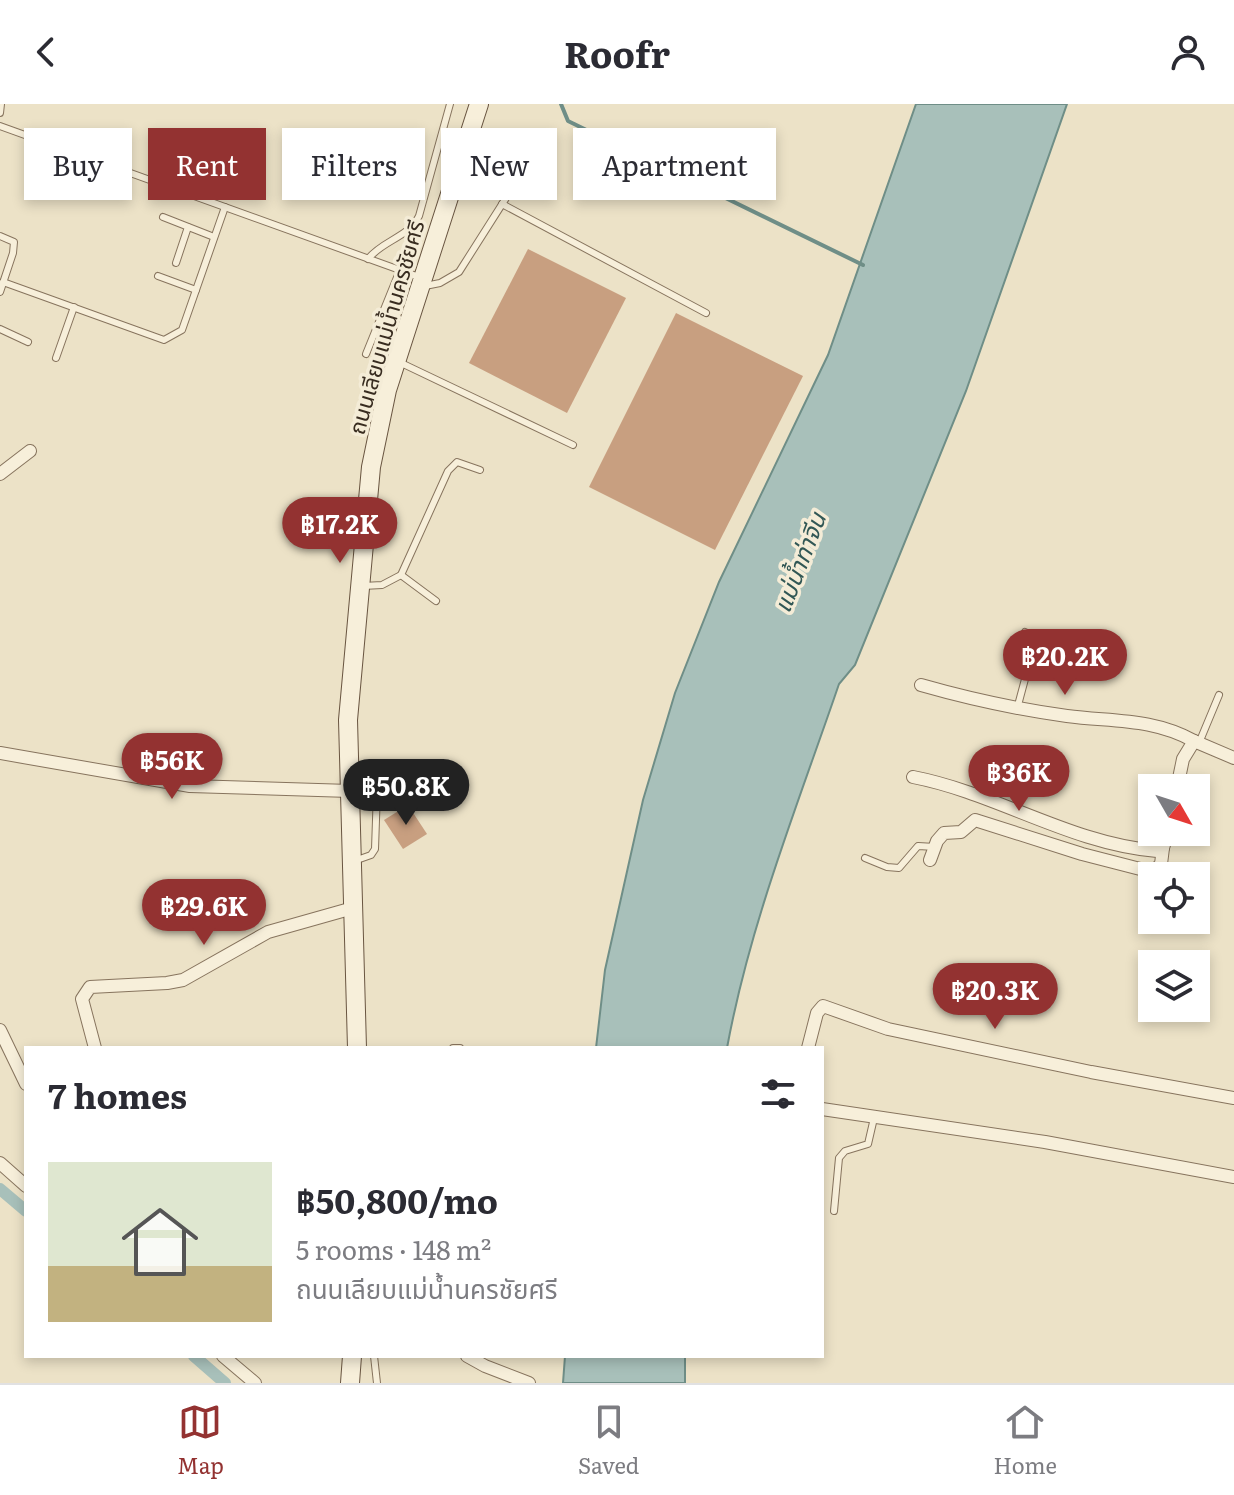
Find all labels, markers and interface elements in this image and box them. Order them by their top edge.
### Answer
text: Roofr [564,26,670,79]
icon: back [24,30,68,74]
icon: person [1166,30,1210,74]
chip: Buy [24,128,132,200]
chip: Rent [148,128,266,200]
chip: Filters [282,128,425,200]
chip: New [441,128,557,200]
chip: Apartment [573,128,776,200]
street label: ถนนเลียบแม่น้ำนครชัยศรี [339,216,431,438]
pin: ฿17.2K [275,497,405,565]
text: ฿17.2K [300,503,380,542]
water label: แม่น้ำท่าจีน [763,506,834,617]
pin: ฿20.2K [1000,629,1130,697]
text: ฿20.2K [1021,635,1109,674]
pin: ฿56K [125,733,219,801]
text: ฿56K [140,739,204,778]
pin: ฿36K [972,745,1066,813]
text: ฿36K [986,751,1052,790]
pin: ฿50.8K [341,759,471,827]
text: ฿50.8K [361,765,451,804]
north arrow [1138,774,1210,846]
map controls [1138,774,1210,1022]
button: locate [1138,862,1210,934]
pin: ฿29.6K [139,879,269,947]
text: ฿29.6K [160,885,248,924]
button: layers [1138,950,1210,1022]
pin: ฿20.3K [930,963,1060,1031]
text: ฿20.3K [951,969,1039,1008]
text: 7 homes [48,1069,187,1119]
icon: filters [756,1072,800,1116]
text: ฿50,800/mo [296,1174,498,1224]
icon: home [112,1194,208,1290]
text: 5 rooms · 148 m² [296,1229,491,1268]
text: ถนนเลียบแม่น้ำนครชัยศรี [296,1268,558,1307]
tab: Map [177,1400,224,1481]
tab: Saved [578,1400,639,1481]
tab: Home [993,1400,1057,1481]

